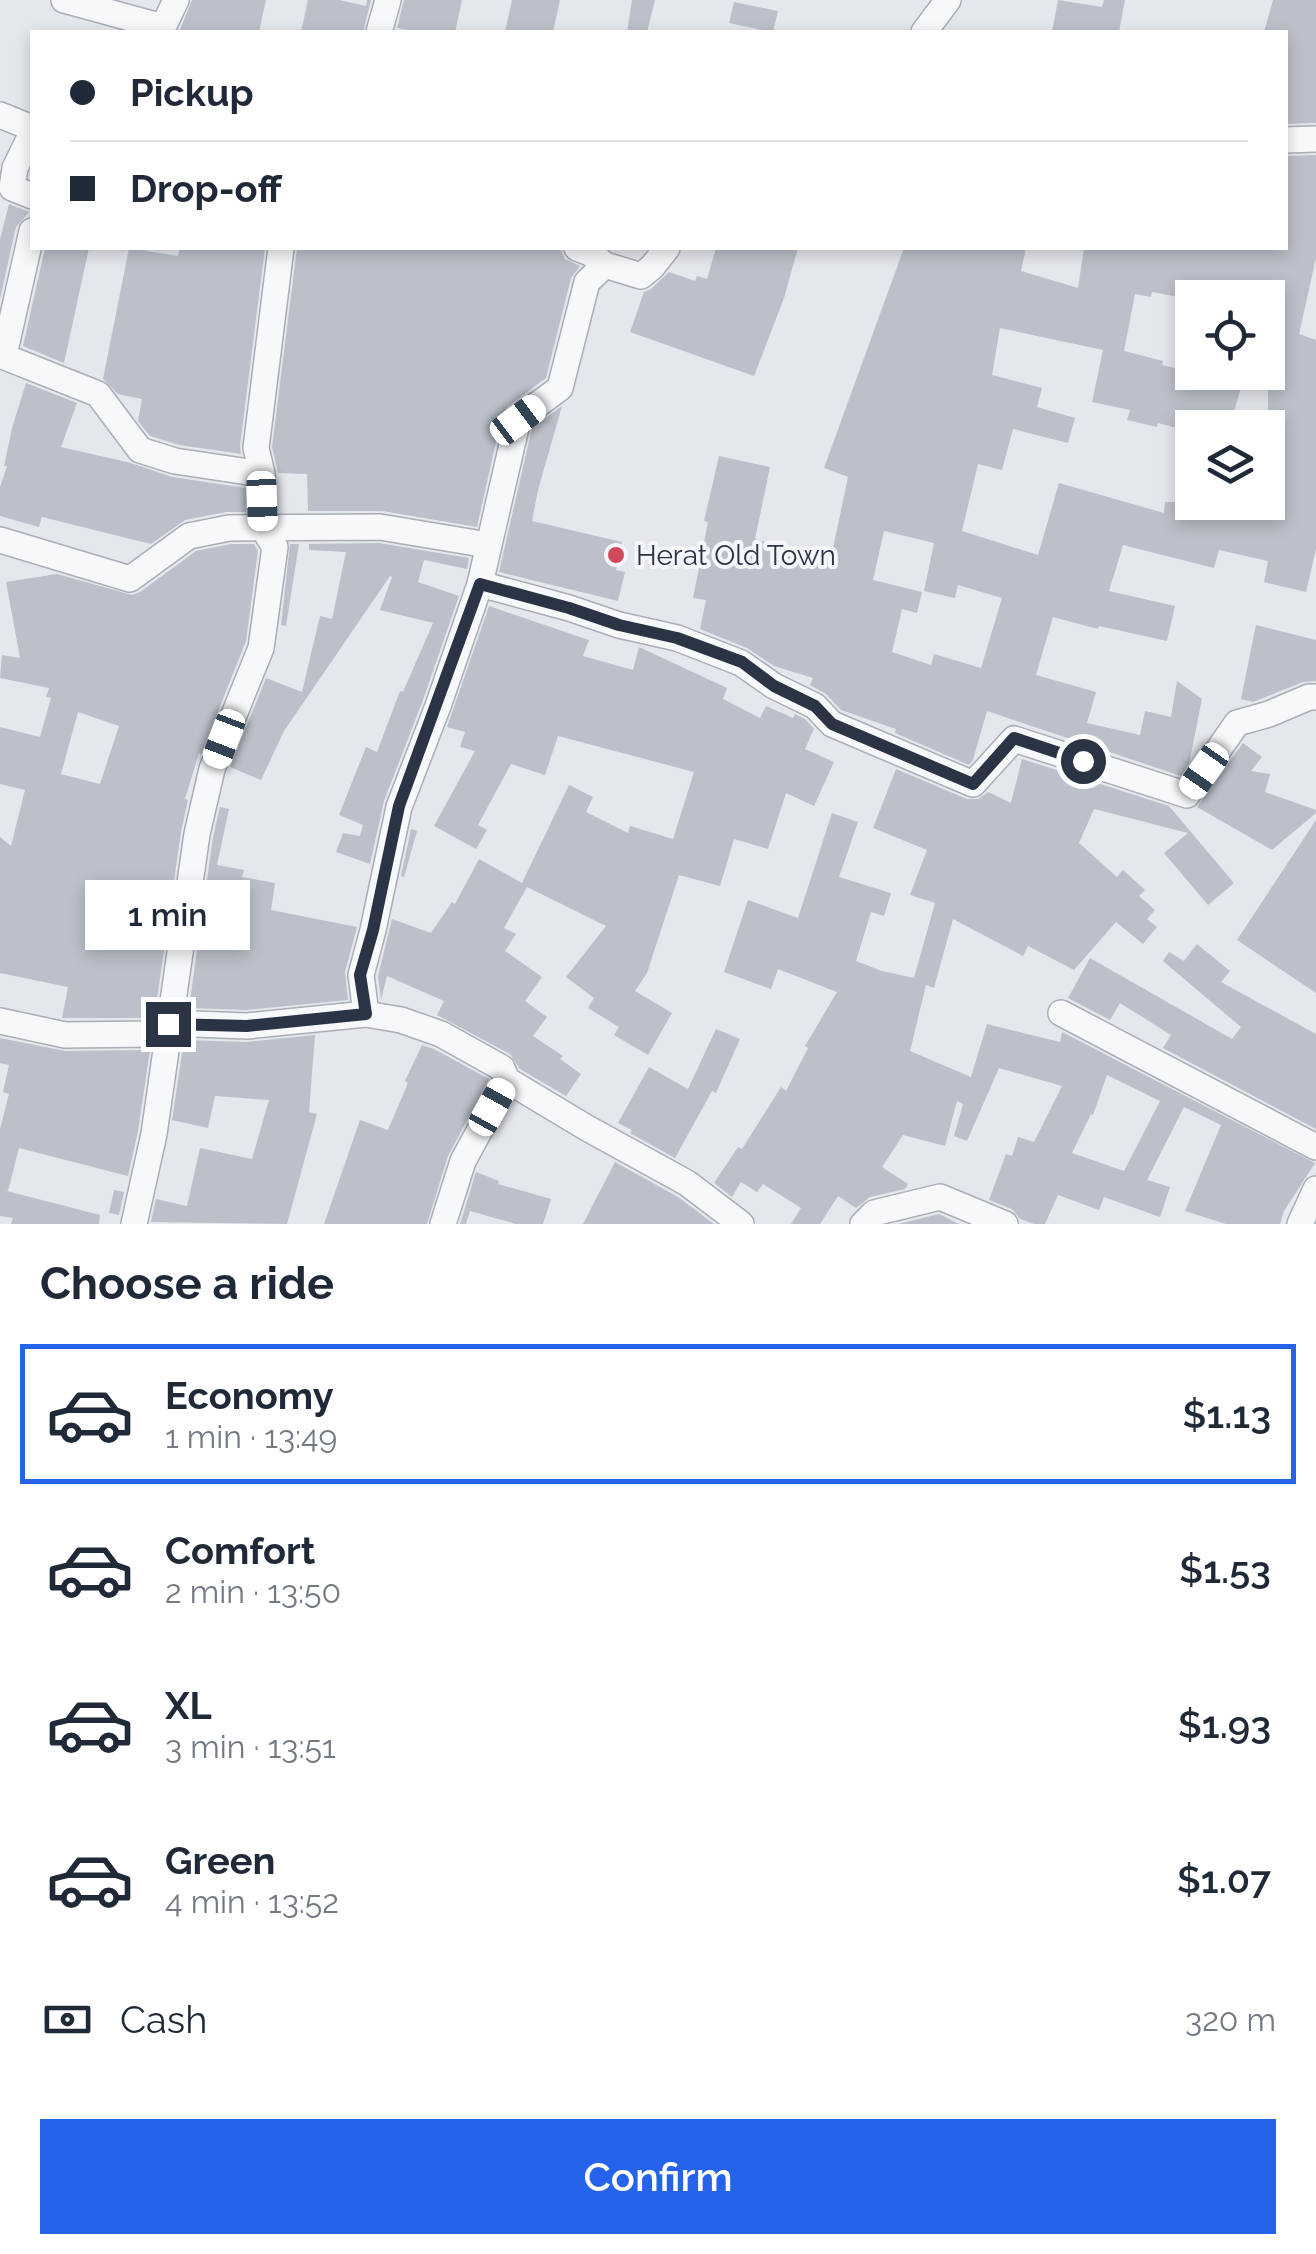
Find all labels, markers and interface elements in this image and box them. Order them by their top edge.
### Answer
text: Pickup [130,70,254,115]
text: Drop-off [130,166,282,211]
map controls [1175,280,1285,520]
button: locate [1175,280,1285,390]
car [485,390,551,450]
button: layers [1175,410,1285,520]
car [246,470,278,532]
place label: Herat Old Town [636,539,836,572]
marker: Herat Old Town [605,544,627,566]
car [199,706,249,772]
car [1175,738,1233,804]
route start [1061,739,1106,784]
callout: 1 min [86,879,250,949]
text: 1 min [128,896,207,933]
route end [146,1002,191,1047]
car [464,1073,520,1141]
text: Choose a ride [40,1257,334,1310]
icon: car [45,1369,135,1459]
text: Economy [165,1373,334,1418]
text: $1.13 [1182,1392,1271,1437]
text: 1 min · 13:49 [165,1418,337,1455]
icon: car [45,1524,135,1614]
text: Comfort [165,1528,315,1573]
text: $1.53 [1179,1547,1271,1592]
text: 2 min · 13:50 [165,1573,341,1610]
icon: car [45,1679,135,1769]
text: XL [165,1683,212,1728]
text: $1.93 [1178,1702,1271,1747]
text: 3 min · 13:51 [165,1728,336,1765]
icon: car [45,1834,135,1924]
text: Green [165,1838,275,1883]
text: $1.07 [1177,1857,1271,1902]
text: 4 min · 13:52 [165,1883,339,1920]
icon: cash [40,1992,95,2047]
text: Cash [120,1997,207,2042]
text: 320 m [1185,2001,1276,2038]
button: Confirm [40,2119,1276,2234]

